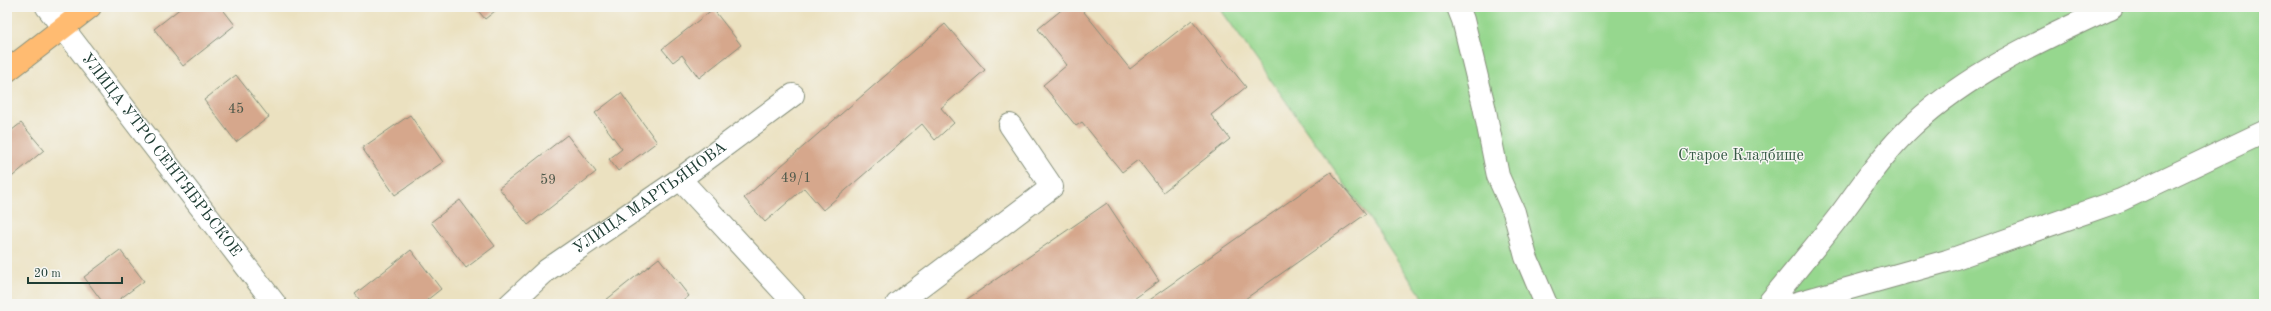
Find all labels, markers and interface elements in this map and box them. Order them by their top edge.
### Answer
street label: УЛИЦА УТРО СЕНТЯБРЬСКОЕ [78,51,244,260]
house number: 45 [228,102,244,116]
street label: УЛИЦА МАРТЬЯНОВА [571,139,730,257]
park label: Старое Кладбище [1678,148,1804,164]
house number: 49/1 [781,171,811,185]
house number: 59 [540,173,556,187]
scale bar [28,259,122,285]
text: 20 m [34,268,61,280]

